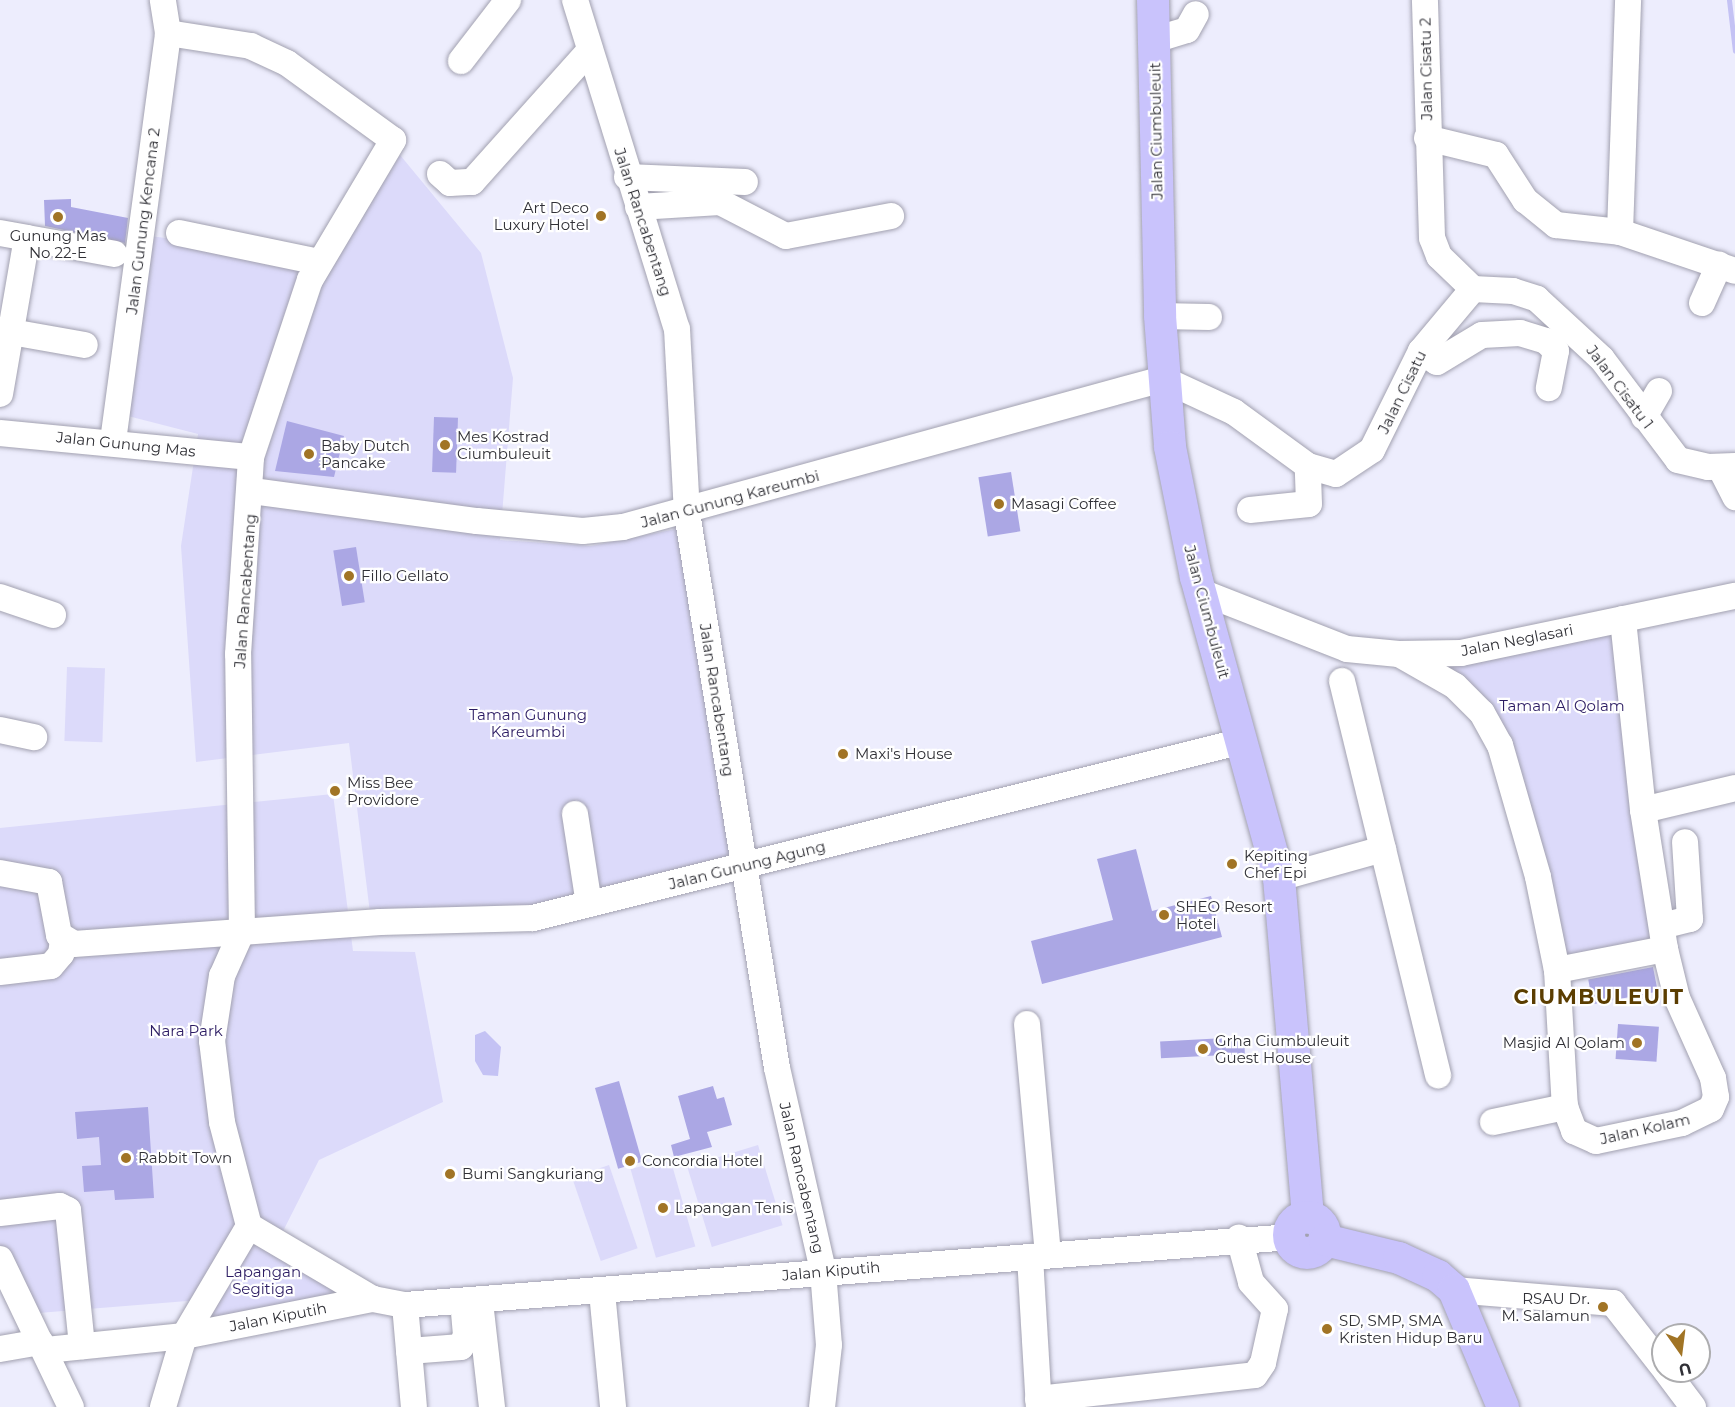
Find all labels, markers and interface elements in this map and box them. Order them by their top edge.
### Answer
street label: Jalan Cisatu 2 [1416,17,1436,121]
street label: Jalan Ciumbuleuit [1146,62,1166,200]
street label: Jalan Gunung Kencana 2 [123,127,163,315]
street label: Jalan Rancabentang [611,146,675,298]
place label: Art Deco Luxury Hotel [494,198,589,233]
marker: Art Deco Luxury Hotel [594,209,608,223]
marker: Gunung Mas No 22-E [51,210,65,224]
place label: Gunung Mas No 22-E [10,226,106,261]
street label: Jalan Cisatu 1 [1583,342,1657,432]
street label: Jalan Cisatu [1374,347,1430,437]
place label: Mes Kostrad Ciumbuleuit [457,427,551,462]
street label: Jalan Gunung Mas [55,428,197,460]
place label: Baby Dutch Pancake [321,436,410,471]
marker: Mes Kostrad Ciumbuleuit [438,438,452,452]
marker: Baby Dutch Pancake [302,447,316,461]
street label: Jalan Gunung Kareumbi [639,467,821,531]
place label: Masagi Coffee [1011,495,1116,513]
marker: Masagi Coffee [992,497,1006,511]
street label: Jalan Rancabentang [231,513,259,669]
street label: Jalan Ciumbuleuit [1181,543,1233,681]
place label: Fillo Gellato [361,567,449,585]
marker: Fillo Gellato [342,569,356,583]
street label: Jalan Neglasari [1459,620,1575,660]
street label: Jalan Rancabentang [696,622,738,778]
park label: Taman Al Qolam [1499,697,1625,715]
park label: Taman Gunung Kareumbi [469,705,587,740]
place label: Maxi's House [855,745,953,763]
marker: Maxi's House [836,747,850,761]
place label: Miss Bee Providore [347,773,419,808]
marker: Miss Bee Providore [328,784,342,798]
street label: Jalan Gunung Agung [667,837,827,893]
place label: Kepiting Chef Epi [1244,846,1308,881]
marker: Kepiting Chef Epi [1225,857,1239,871]
place label: SHEO Resort Hotel [1176,897,1273,932]
marker: SHEO Resort Hotel [1157,908,1171,922]
district label: CIUMBULEUIT [1514,984,1684,1010]
park label: Nara Park [149,1022,223,1040]
place label: Grha Ciumbuleuit Guest House [1215,1031,1349,1066]
place label: Masjid Al Qolam [1503,1034,1625,1052]
marker: Masjid Al Qolam [1630,1036,1644,1050]
marker: Grha Ciumbuleuit Guest House [1196,1042,1210,1056]
street label: Jalan Rancabentang [776,1101,828,1255]
street label: Jalan Kolam [1598,1110,1692,1148]
place label: Rabbit Town [138,1149,232,1167]
marker: Rabbit Town [119,1151,133,1165]
place label: Concordia Hotel [642,1152,763,1170]
marker: Concordia Hotel [623,1154,637,1168]
place label: Bumi Sangkuriang [462,1165,604,1183]
marker: Bumi Sangkuriang [443,1167,457,1181]
place label: Lapangan Tenis [675,1199,793,1217]
marker: Lapangan Tenis [656,1201,670,1215]
street label: Jalan Kiputih [781,1258,881,1284]
park label: Lapangan Segitiga [225,1262,301,1297]
place label: RSAU Dr. M. Salamun [1501,1289,1590,1324]
marker: RSAU Dr. M. Salamun [1594,1298,1612,1316]
street label: Jalan Kiputih [228,1299,328,1335]
place label: SD, SMP, SMA Kristen Hidup Baru [1339,1311,1483,1346]
marker: SD, SMP, SMA Kristen Hidup Baru [1320,1322,1334,1336]
north arrow [1651,1323,1711,1383]
text: U [1677,1358,1693,1380]

